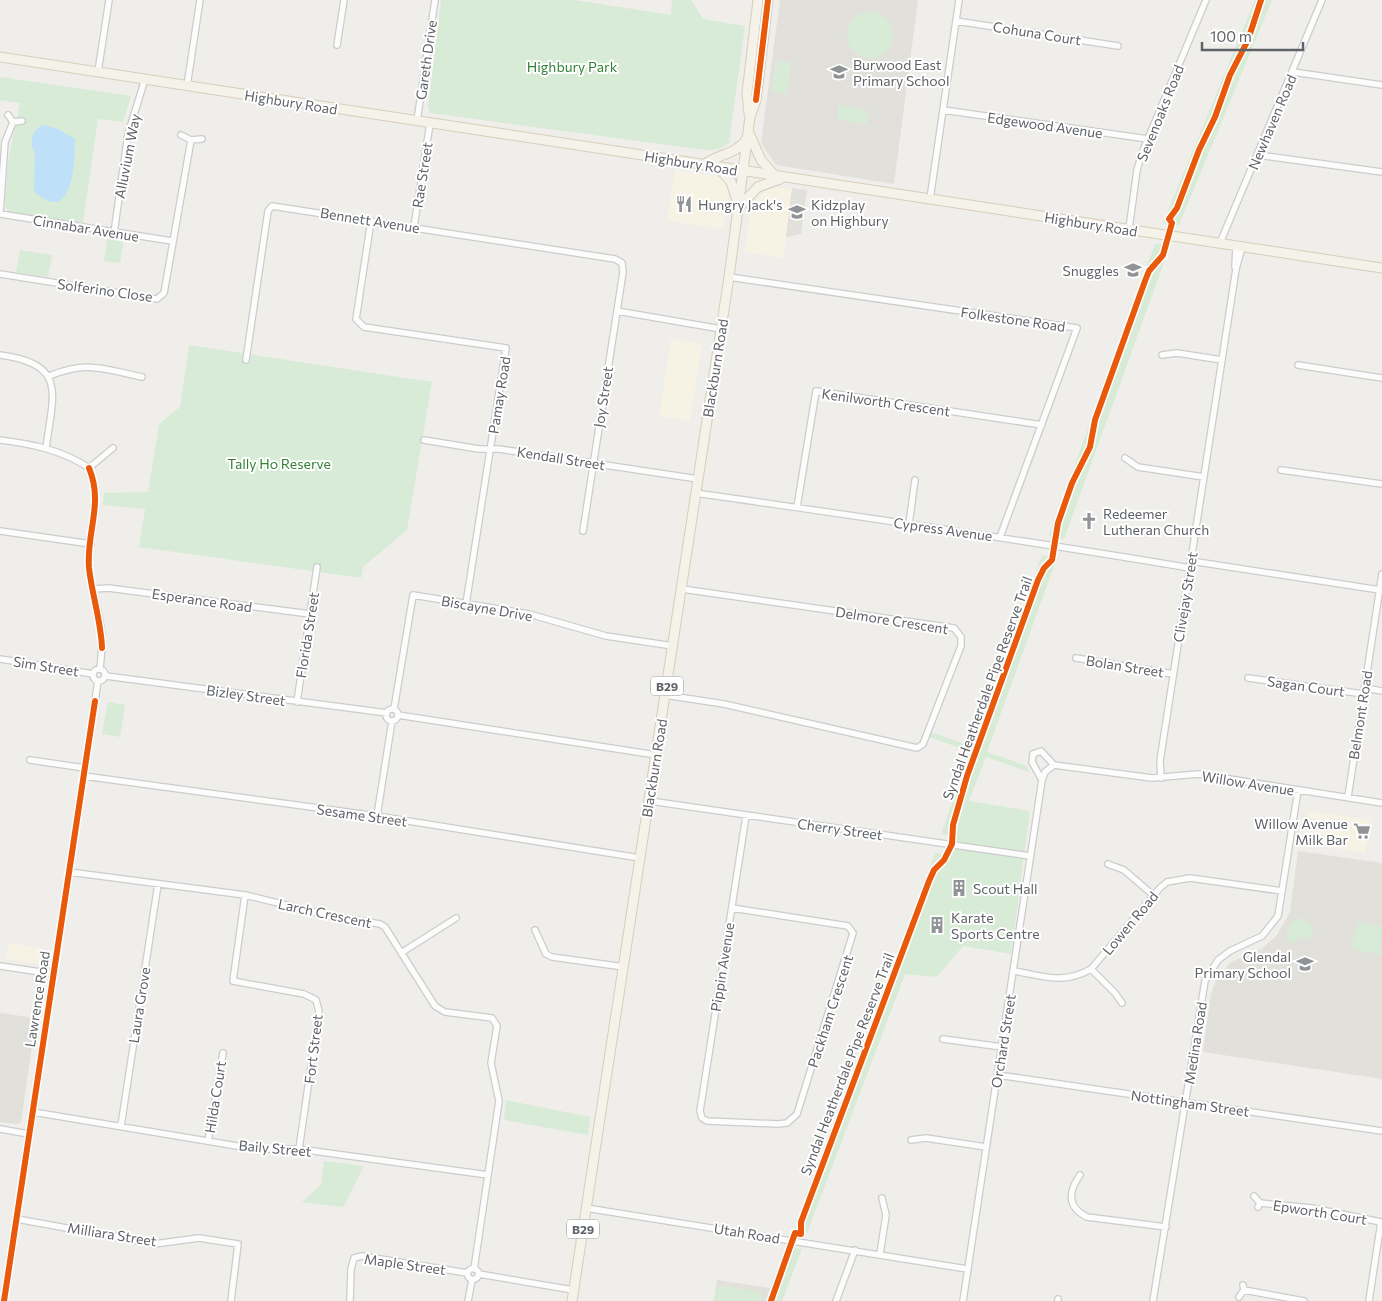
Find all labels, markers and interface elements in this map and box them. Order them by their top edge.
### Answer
street label: Cohuna Court [992,18,1082,48]
street label: Gareth Drive [412,19,440,101]
scale bar [1202,20,1303,52]
text: 100 m [1210,27,1252,45]
place label: Burwood East Primary School [853,56,949,89]
park label: Highbury Park [527,58,618,75]
school or university icon: Burwood East Primary School [829,62,849,82]
street label: Sevenoaks Road [1133,62,1187,164]
street label: Newhaven Road [1244,72,1300,172]
street label: Highbury Road [243,86,339,118]
street label: Edgewood Avenue [986,108,1104,142]
street label: Alluvium Way [110,112,144,200]
street label: Rae Street [408,141,436,209]
street label: Highbury Road [643,147,739,179]
restaurant icon: Hungry Jack's [674,194,694,214]
place label: Hungry Jack's [698,196,783,213]
place label: Kidzplay on Highbury [811,196,889,229]
school or university icon: Kidzplay on Highbury [787,202,807,222]
street label: Bennett Avenue [319,204,421,236]
street label: Highbury Road [1043,208,1139,240]
street label: Cinnabar Avenue [32,211,140,245]
school or university icon: Snuggles [1123,260,1143,280]
place label: Snuggles [1062,262,1119,279]
street label: Solferino Close [56,275,154,305]
street label: Folkestone Road [960,303,1066,335]
street label: Blackburn Road [699,318,731,418]
street label: Pamay Road [484,355,514,435]
street label: Joy Street [590,365,616,429]
street label: Kenilworth Crescent [821,385,952,419]
street label: Kendall Street [516,443,607,473]
park label: Tally Ho Reserve [227,455,331,472]
place label: Redeemer Lutheran Church [1103,505,1209,538]
church icon: Redeemer Lutheran Church [1079,511,1099,531]
street label: Cypress Avenue [892,514,994,544]
street label: Clivejay Street [1169,550,1201,643]
street label: Syndal Heatherdale Pipe Reserve Trail [939,574,1035,802]
street label: Esperance Road [151,585,253,615]
street label: Florida Street [292,591,322,679]
street label: Biscayne Drive [440,592,534,624]
street label: Delmore Crescent [834,603,950,637]
street label: Bolan Street [1085,651,1165,681]
street label: Sim Street [12,652,80,680]
street label: Belmont Road [1345,669,1375,761]
street label: Sagan Court [1266,672,1346,700]
road number: B29 [651,676,683,696]
street label: Bizley Street [205,681,287,709]
street label: Blackburn Road [638,718,670,818]
street label: Willow Avenue [1200,767,1296,799]
street label: Sesame Street [316,800,409,830]
street label: Cherry Street [796,815,884,843]
place label: Willow Avenue Milk Bar [1254,815,1348,848]
supermarket icon: Willow Avenue Milk Bar [1352,821,1372,841]
building icon: Scout Hall [949,878,969,898]
place label: Scout Hall [973,880,1038,897]
street label: Lowen Road [1098,888,1162,958]
street label: Larch Crescent [277,895,374,931]
place label: Karate Sports Centre [951,909,1040,942]
building icon: Karate Sports Centre [927,915,947,935]
street label: Pippin Avenue [707,921,737,1013]
place label: Glendal Primary School [1195,948,1291,981]
street label: Lawrence Road [21,950,53,1048]
street label: Syndal Heatherdale Pipe Reserve Trail [797,950,897,1178]
street label: Packham Crescent [804,952,856,1070]
school or university icon: Glendal Primary School [1295,954,1315,974]
street label: Laura Grove [125,966,153,1044]
street label: Orchard Street [987,993,1019,1089]
street label: Medina Road [1180,1001,1210,1085]
street label: Fort Street [300,1013,326,1085]
street label: Hilda Court [201,1059,229,1134]
street label: Nottingham Street [1130,1086,1251,1120]
street label: Baily Street [238,1136,312,1160]
street label: Epworth Court [1272,1196,1368,1228]
street label: Milliara Street [66,1219,158,1249]
street label: Utah Road [713,1219,781,1247]
road number: B29 [567,1220,599,1238]
street label: Maple Street [363,1250,447,1278]

